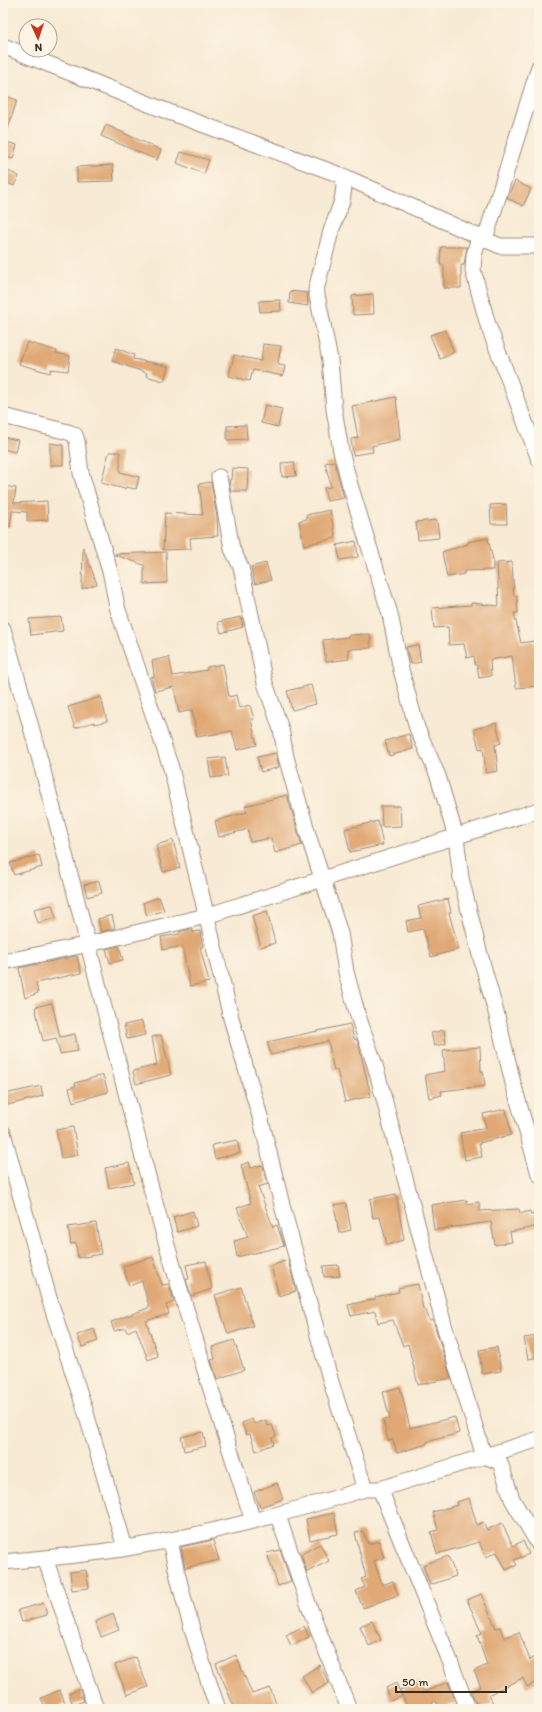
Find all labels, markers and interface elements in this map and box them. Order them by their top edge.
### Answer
north arrow [18,18,58,58]
text: N [34,41,43,54]
scale bar [396,1668,506,1694]
text: 50 m [402,1675,428,1689]

